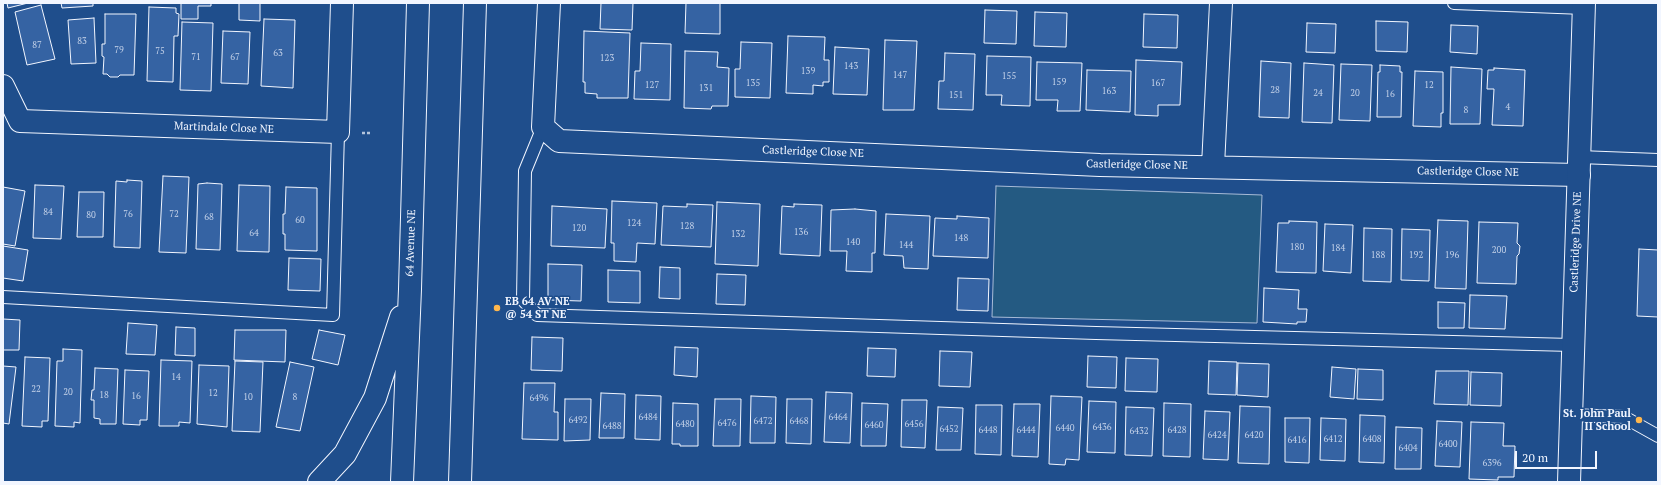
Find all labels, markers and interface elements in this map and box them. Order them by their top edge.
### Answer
house number: 83 [77,36,87,46]
house number: 87 [32,40,42,50]
house number: 79 [114,45,124,55]
house number: 75 [155,46,165,56]
house number: 63 [273,48,283,58]
house number: 71 [191,52,201,62]
house number: 67 [230,52,240,62]
house number: 123 [600,53,614,63]
house number: 143 [844,61,858,71]
house number: 139 [801,66,815,76]
house number: 147 [893,70,907,80]
house number: 155 [1002,71,1016,81]
house number: 159 [1052,77,1066,87]
house number: 135 [746,78,760,88]
house number: 167 [1151,78,1165,88]
house number: 127 [645,80,659,90]
house number: 12 [1424,80,1434,90]
house number: 131 [699,83,713,93]
house number: 28 [1270,85,1280,95]
house number: 163 [1102,86,1116,96]
house number: 24 [1313,88,1323,98]
house number: 20 [1350,88,1360,98]
house number: 16 [1385,89,1395,99]
house number: 151 [949,90,963,100]
house number: 4 [1506,102,1510,112]
house number: 8 [1464,105,1468,115]
street label: Martindale Close NE [174,120,274,136]
street label: Castleridge Close NE [762,144,864,160]
street label: Castleridge Close NE [1086,158,1188,172]
street label: Castleridge Close NE [1417,165,1519,179]
street label: Castleridge Drive NE [1568,191,1584,293]
house number: 84 [43,207,53,217]
house number: 76 [123,209,133,219]
house number: 72 [169,209,179,219]
street label: 64 Avenue NE [403,209,419,277]
house number: 80 [86,210,96,220]
house number: 68 [204,212,214,222]
house number: 60 [295,215,305,225]
house number: 124 [627,218,641,228]
house number: 128 [680,221,694,231]
house number: 120 [572,223,586,233]
house number: 136 [794,227,808,237]
house number: 64 [249,228,259,238]
house number: 132 [731,229,745,239]
house number: 148 [954,233,968,243]
house number: 140 [846,237,860,247]
house number: 144 [899,240,913,250]
house number: 180 [1290,242,1304,252]
house number: 184 [1331,243,1345,253]
house number: 200 [1492,245,1506,255]
house number: 188 [1371,250,1385,260]
house number: 192 [1409,250,1423,260]
house number: 196 [1445,250,1459,260]
place label: EB 64 AV NE @ 54 ST NE [505,295,570,321]
marker: EB 64 AV NE @ 54 ST NE [492,303,502,313]
house number: 14 [171,372,181,382]
house number: 22 [31,384,41,394]
house number: 20 [63,387,73,397]
house number: 12 [208,388,218,398]
house number: 18 [99,390,109,400]
house number: 16 [131,391,141,401]
house number: 10 [243,392,253,402]
house number: 8 [293,392,297,402]
house number: 6496 [529,393,549,403]
place label: St. John Paul II School [1563,407,1631,433]
house number: 6484 [638,412,658,422]
house number: 6464 [828,412,848,422]
house number: 6492 [568,415,588,425]
marker: St. John Paul II School [1634,415,1644,425]
house number: 6472 [753,416,773,426]
house number: 6468 [789,416,809,426]
house number: 6476 [717,418,737,428]
house number: 6480 [675,419,695,429]
house number: 6456 [904,419,924,429]
house number: 6460 [864,420,884,430]
house number: 6488 [602,421,622,431]
house number: 6436 [1092,422,1112,432]
house number: 6440 [1055,423,1075,433]
house number: 6452 [939,424,959,434]
house number: 6448 [978,425,998,435]
house number: 6444 [1016,425,1036,435]
house number: 6428 [1167,425,1187,435]
house number: 6432 [1129,426,1149,436]
house number: 6424 [1207,430,1227,440]
house number: 6420 [1244,430,1264,440]
house number: 6412 [1323,434,1343,444]
house number: 6408 [1362,434,1382,444]
house number: 6416 [1287,435,1307,445]
house number: 6400 [1438,439,1458,449]
house number: 6404 [1398,443,1418,453]
scale bar [1517,443,1599,469]
text: 20 m [1522,450,1548,465]
house number: 6396 [1482,458,1502,468]

